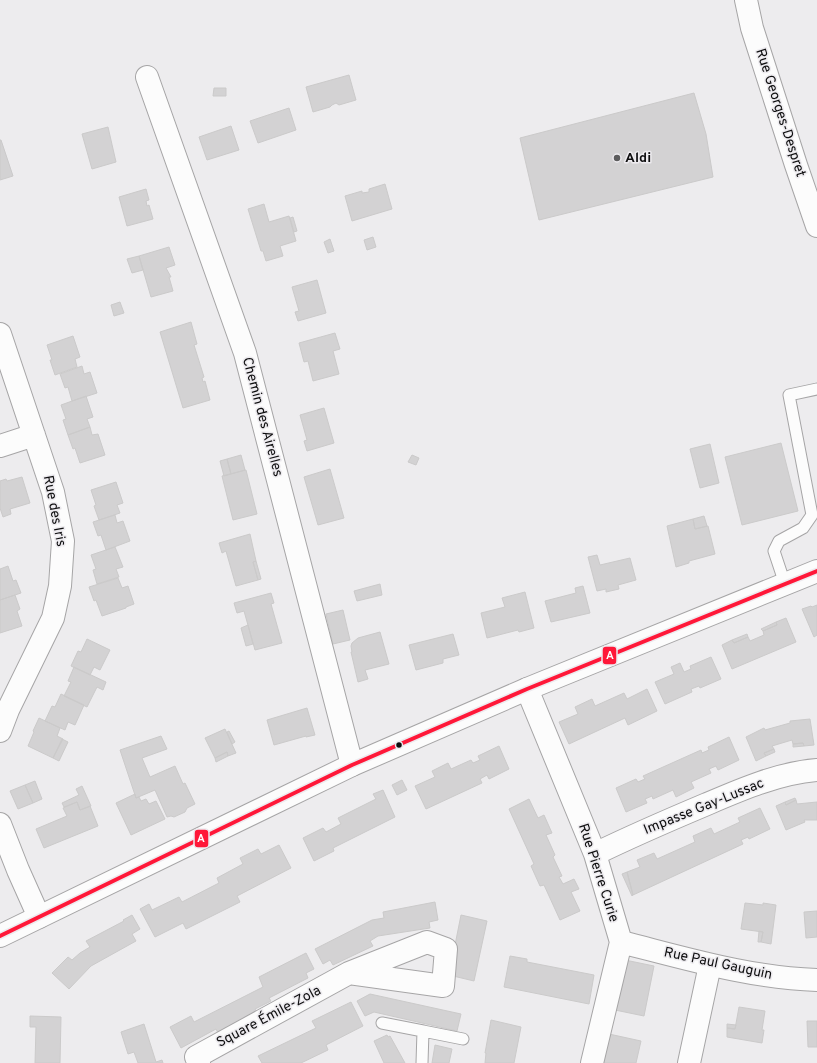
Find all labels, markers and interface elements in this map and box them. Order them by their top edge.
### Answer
street label: Rue Georges-Despret [751,47,809,179]
place label: Aldi [625,150,651,167]
marker: Aldi [612,153,622,163]
street label: Chemin des Airelles [238,355,286,479]
street label: Rue des Iris [39,474,69,548]
line badge: A [602,646,617,665]
text: A [606,649,614,663]
unlabelled marker [394,740,404,750]
street label: Impasse Gay-Lussac [641,775,767,839]
street label: Rue Pierre Curie [574,822,622,924]
line badge: A [194,829,209,848]
text: A [197,832,205,846]
street label: Rue Paul Gauguin [662,944,774,984]
street label: Square Émile-Zola [213,981,324,1052]

